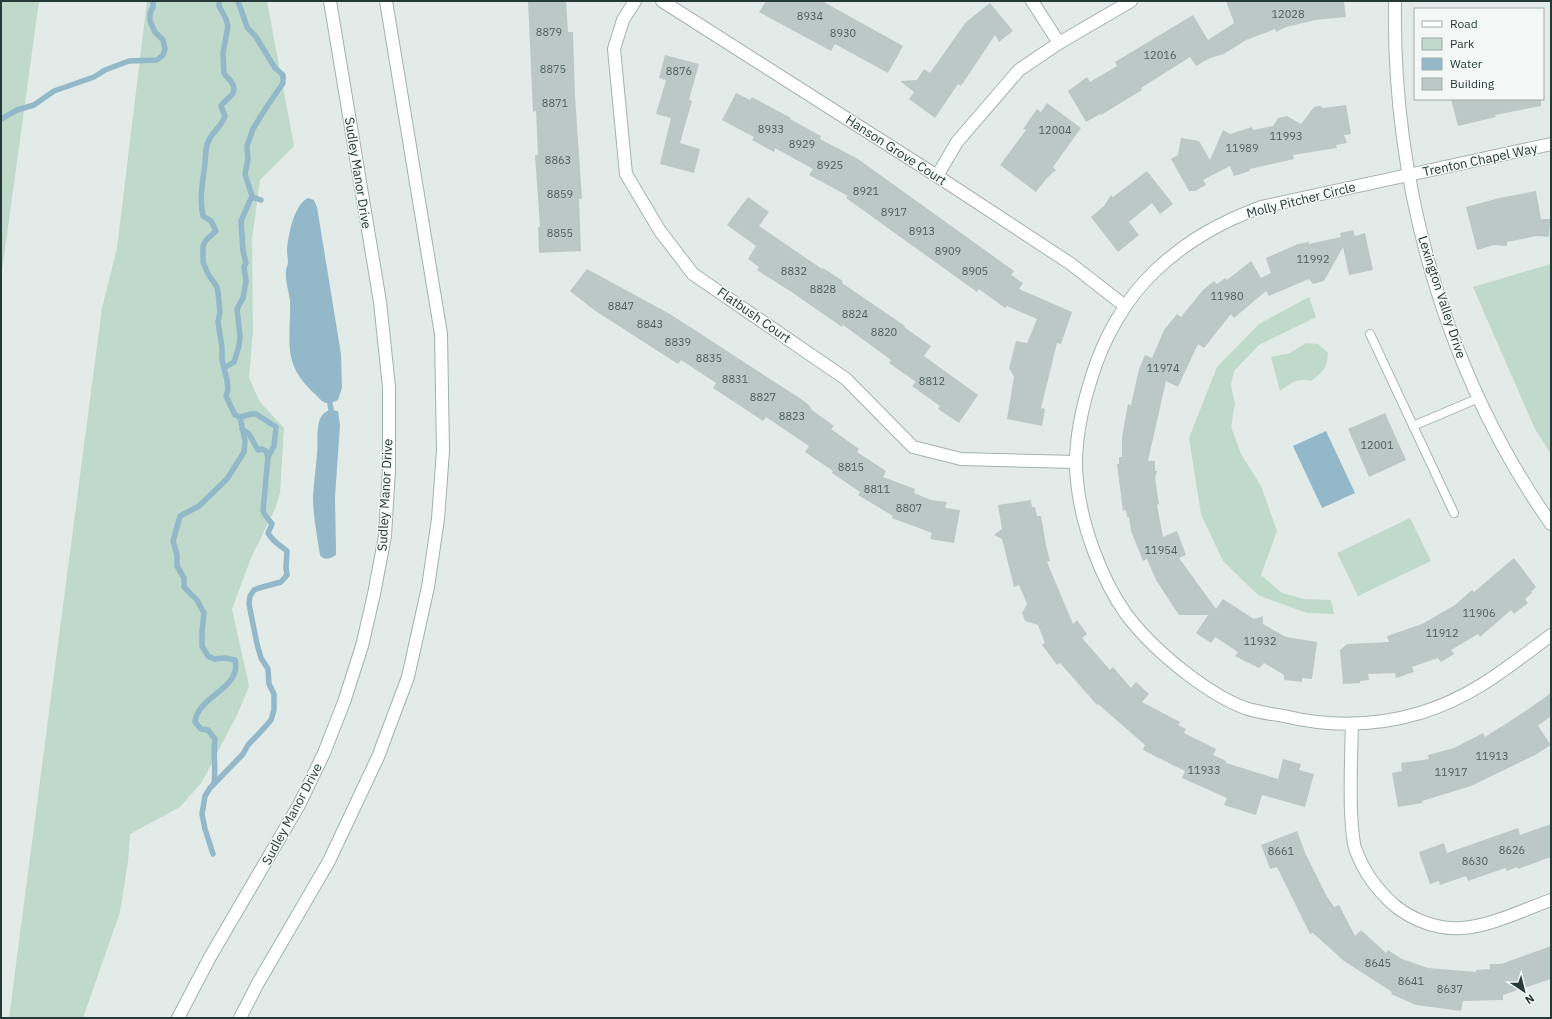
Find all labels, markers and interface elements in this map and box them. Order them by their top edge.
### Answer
house number: 12028 [1272,7,1305,21]
legend [1414,8,1544,100]
house number: 8934 [797,9,824,23]
text: Road [1450,16,1478,31]
house number: 8879 [536,25,562,39]
house number: 8930 [830,26,856,40]
text: Park [1450,36,1475,51]
house number: 12016 [1144,48,1177,62]
text: Water [1450,56,1483,71]
house number: 8875 [540,62,566,76]
house number: 8876 [666,64,692,78]
text: Building [1450,76,1495,91]
house number: 8871 [542,96,569,110]
street label: Hanson Grove Court [842,111,950,189]
street label: Sudley Manor Drive [341,116,375,230]
house number: 8933 [758,122,784,136]
house number: 12004 [1039,123,1072,137]
house number: 11993 [1270,129,1303,143]
house number: 8929 [789,137,815,151]
street label: Trenton Chapel Way [1421,139,1539,180]
house number: 11989 [1226,141,1259,155]
house number: 8863 [545,153,571,167]
house number: 8925 [817,158,843,172]
street label: Molly Pitcher Circle [1245,178,1357,222]
house number: 8921 [853,184,880,198]
house number: 8859 [547,187,573,201]
house number: 8917 [881,205,907,219]
house number: 8913 [909,224,935,238]
house number: 8855 [547,226,573,240]
street label: Lexington Valley Drive [1414,234,1470,360]
house number: 8909 [935,244,961,258]
house number: 11992 [1297,252,1330,266]
house number: 8832 [781,264,807,278]
house number: 8905 [962,264,988,278]
house number: 8828 [810,282,836,296]
street label: Flatbush Court [714,283,794,347]
house number: 11980 [1211,289,1244,303]
house number: 8847 [608,299,634,313]
house number: 8824 [842,307,869,321]
house number: 8843 [637,317,663,331]
house number: 8820 [871,325,897,339]
house number: 8839 [665,335,691,349]
house number: 8835 [696,351,722,365]
house number: 11974 [1147,361,1180,375]
house number: 8831 [722,372,749,386]
house number: 8812 [919,374,945,388]
house number: 8827 [750,390,776,404]
house number: 8823 [779,409,805,423]
street label: Sudley Manor Drive [374,438,396,552]
house number: 12001 [1361,438,1394,452]
house number: 8815 [838,460,864,474]
house number: 8811 [864,482,891,496]
house number: 8807 [896,501,922,515]
house number: 11954 [1145,543,1178,557]
house number: 11906 [1463,606,1496,620]
house number: 11912 [1426,626,1459,640]
house number: 11932 [1244,634,1277,648]
house number: 11913 [1476,749,1509,763]
street label: Sudley Manor Drive [258,760,326,868]
house number: 11933 [1188,763,1221,777]
house number: 11917 [1435,765,1468,779]
house number: 8626 [1499,843,1525,857]
house number: 8661 [1268,844,1295,858]
house number: 8630 [1462,854,1488,868]
house number: 8645 [1365,956,1391,970]
north arrow [1504,971,1544,1011]
house number: 8641 [1398,974,1425,988]
house number: 8637 [1437,982,1463,996]
text: N [1522,991,1537,1007]

